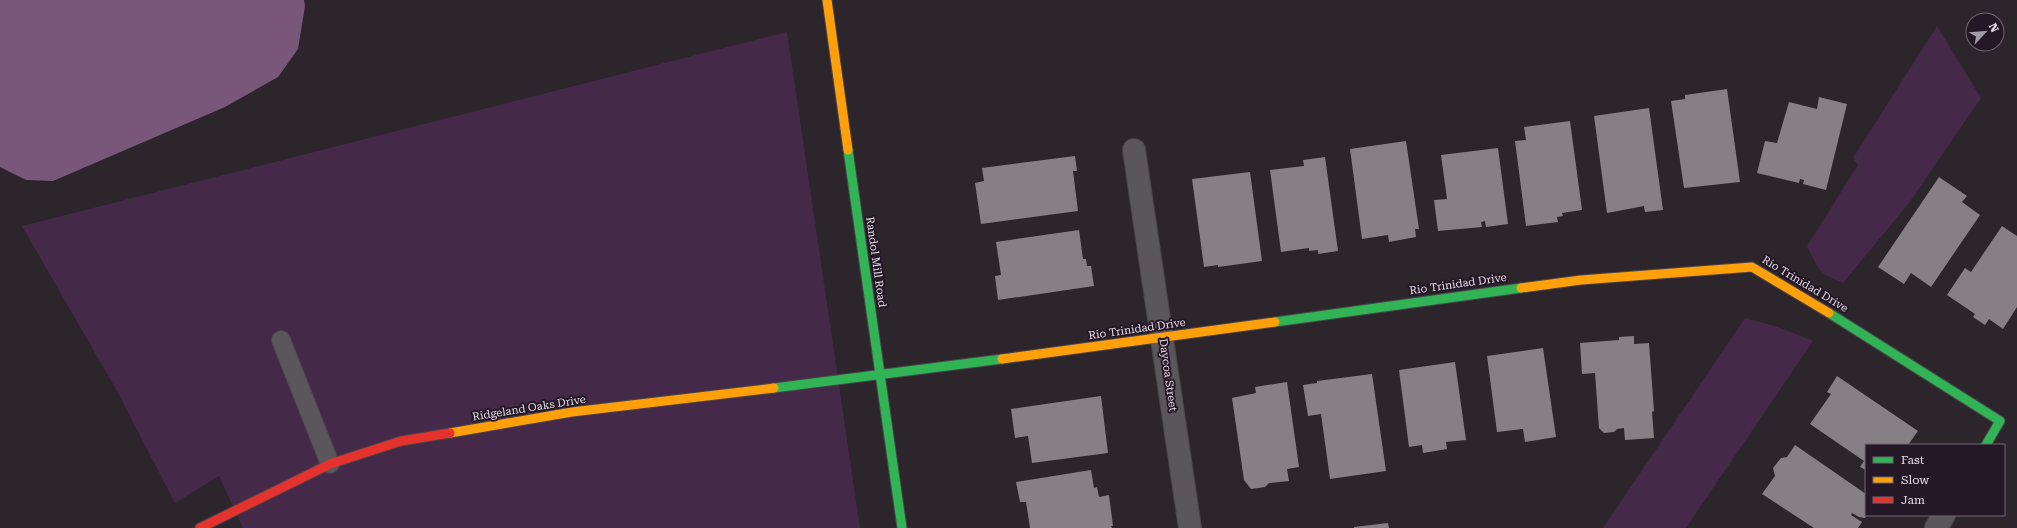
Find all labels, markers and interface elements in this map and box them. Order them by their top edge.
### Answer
north arrow [1965,12,2005,52]
text: N [1986,21,2001,35]
street label: Randol Mill Road [863,216,889,308]
street label: Rio Trinidad Drive [1760,253,1850,315]
street label: Rio Trinidad Drive [1409,271,1507,297]
street label: Rio Trinidad Drive [1088,316,1186,342]
street label: Daycoa Street [1156,338,1180,412]
street label: Ridgeland Oaks Drive [471,393,587,423]
legend [1865,444,2005,516]
text: Fast [1901,453,1925,467]
text: Slow [1901,473,1929,487]
text: Jam [1901,493,1925,507]

